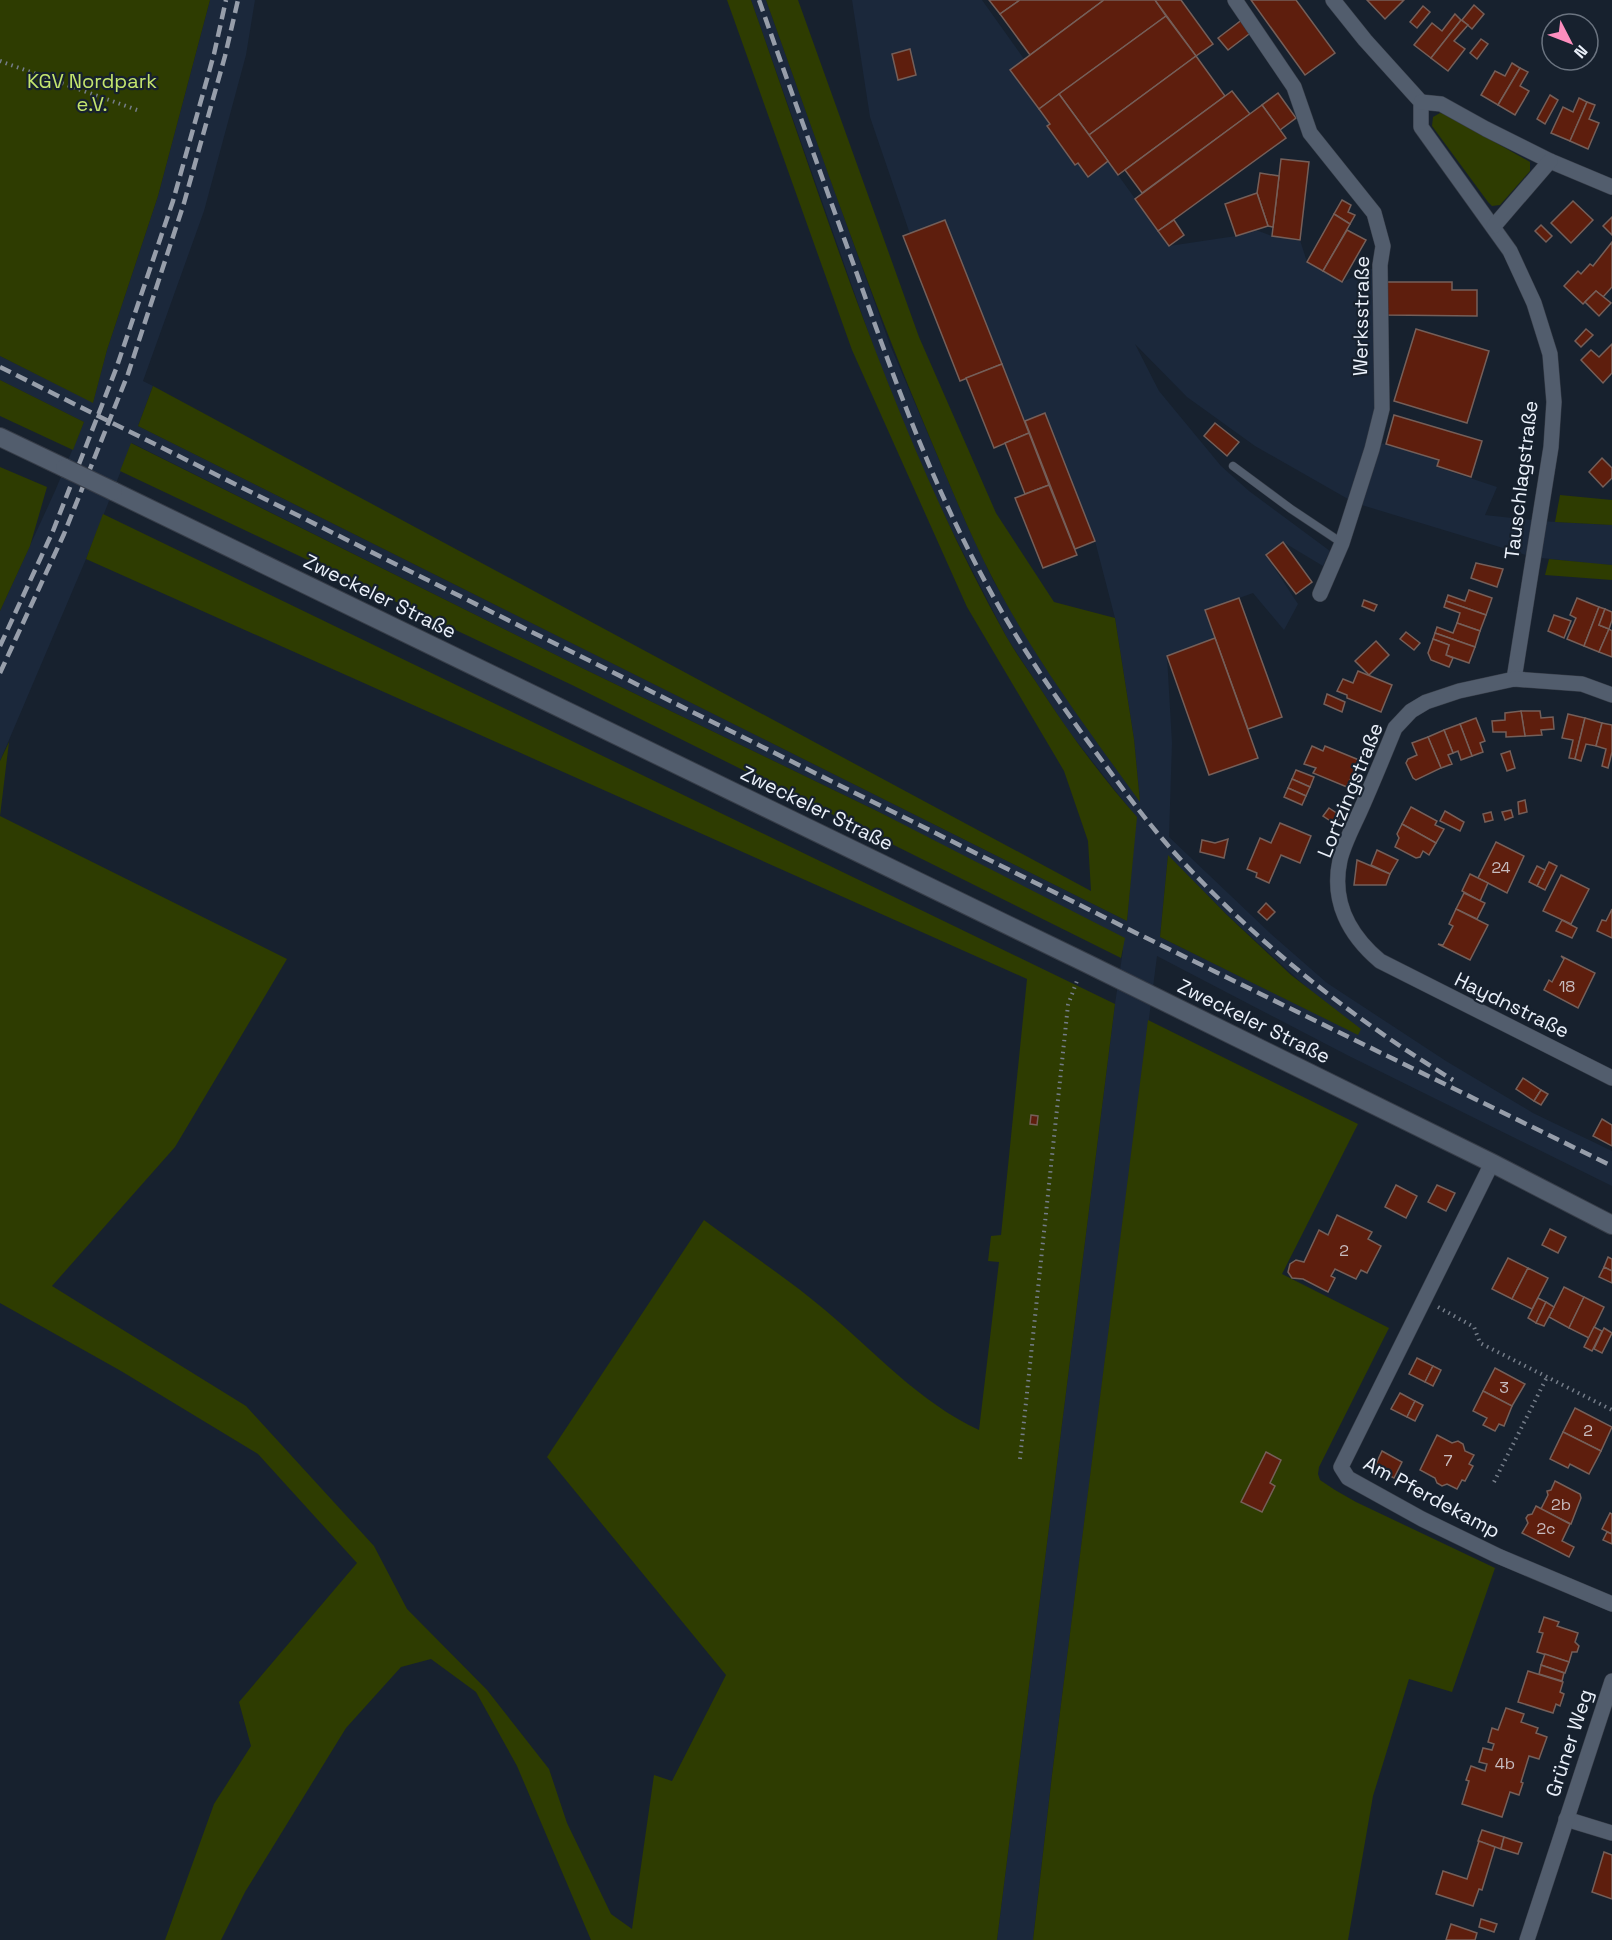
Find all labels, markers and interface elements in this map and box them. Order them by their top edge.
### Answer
north arrow [1540,12,1600,72]
text: N [1569,41,1592,63]
park label: KGV Nordpark e.V. [27,68,157,117]
street label: Werksstraße [1347,256,1375,376]
street label: Tauschlagstraße [1498,399,1544,561]
street label: Zweckeler Straße [299,548,461,644]
street label: Lortzingstraße [1311,719,1389,861]
street label: Zweckeler Straße [736,760,898,856]
house number: 24 [1491,857,1511,878]
street label: Haydnstraße [1450,966,1574,1044]
street label: Zweckeler Straße [1173,973,1335,1069]
house number: 18 [1559,976,1575,997]
house number: 2 [1339,1240,1349,1261]
house number: 3 [1499,1377,1509,1398]
house number: 2 [1583,1420,1593,1441]
street label: Am Pferdekamp [1359,1450,1505,1544]
house number: 7 [1443,1450,1453,1471]
house number: 2b [1551,1494,1571,1515]
house number: 2c [1536,1518,1556,1539]
street label: Grüner Weg [1539,1686,1599,1800]
house number: 4b [1495,1753,1515,1774]

